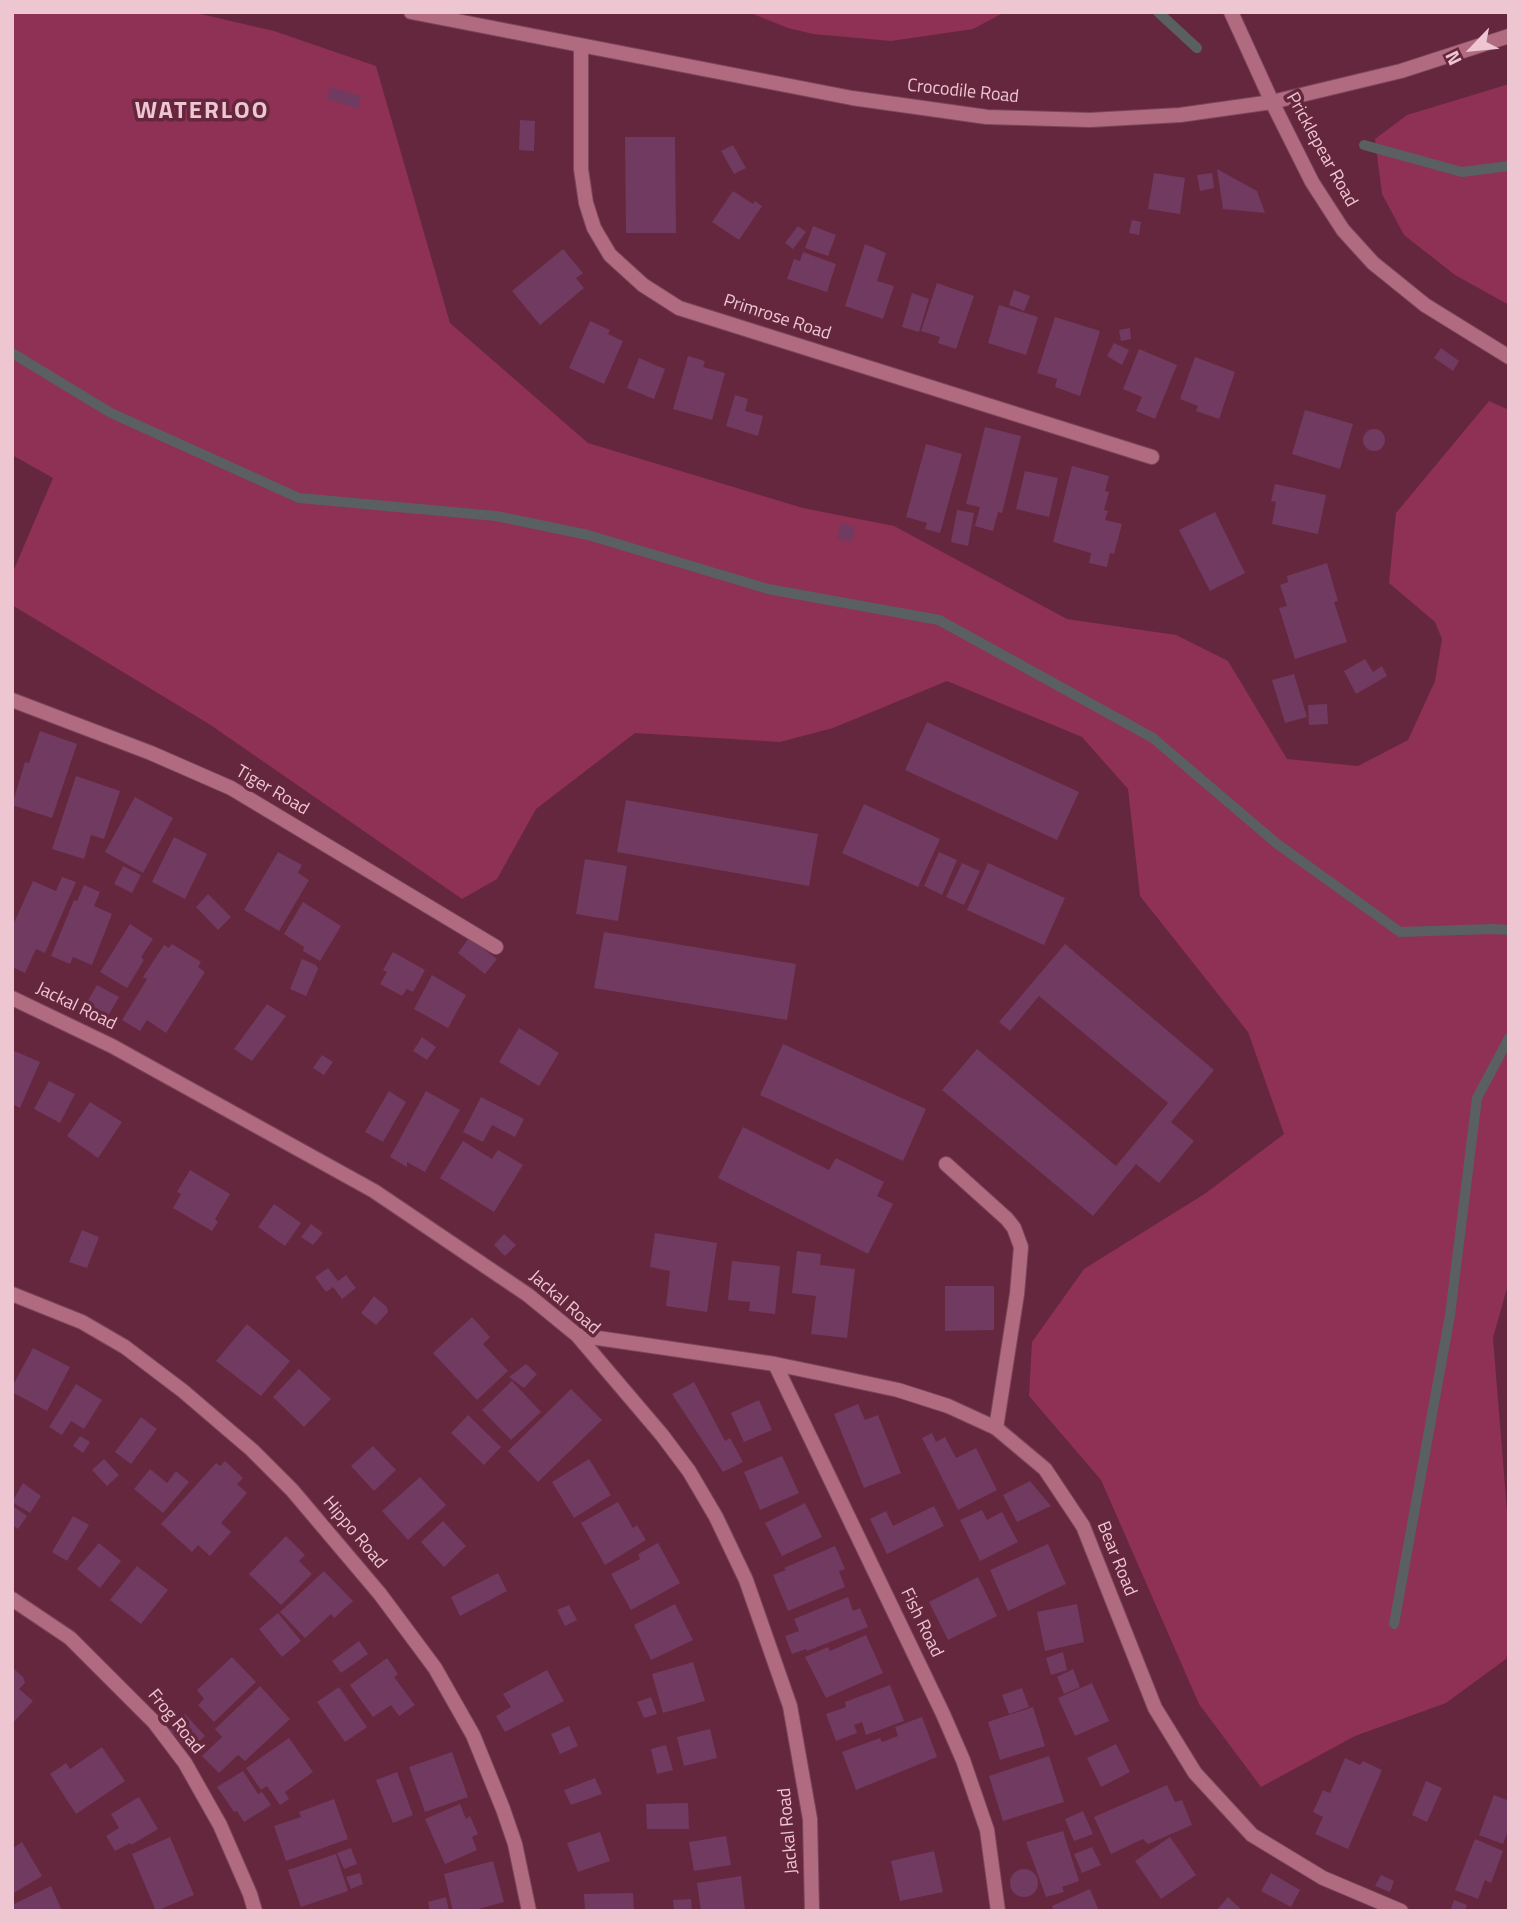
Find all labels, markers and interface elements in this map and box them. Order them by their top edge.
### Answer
north arrow [1437,14,1507,84]
text: N [1437,46,1469,71]
street label: Crocodile Road [906,75,1020,109]
street label: Pricklepear Road [1281,89,1361,211]
district label: WATERLOO [136,98,268,126]
street label: Primrose Road [720,290,834,346]
street label: Tiger Road [232,761,312,821]
street label: Jackal Road [32,978,120,1036]
street label: Jackal Road [524,1266,604,1340]
street label: Hippo Road [318,1493,390,1573]
street label: Bear Road [1091,1519,1141,1599]
street label: Fish Road [895,1585,947,1661]
street label: Frog Road [142,1685,208,1759]
street label: Jackal Road [774,1787,804,1875]

